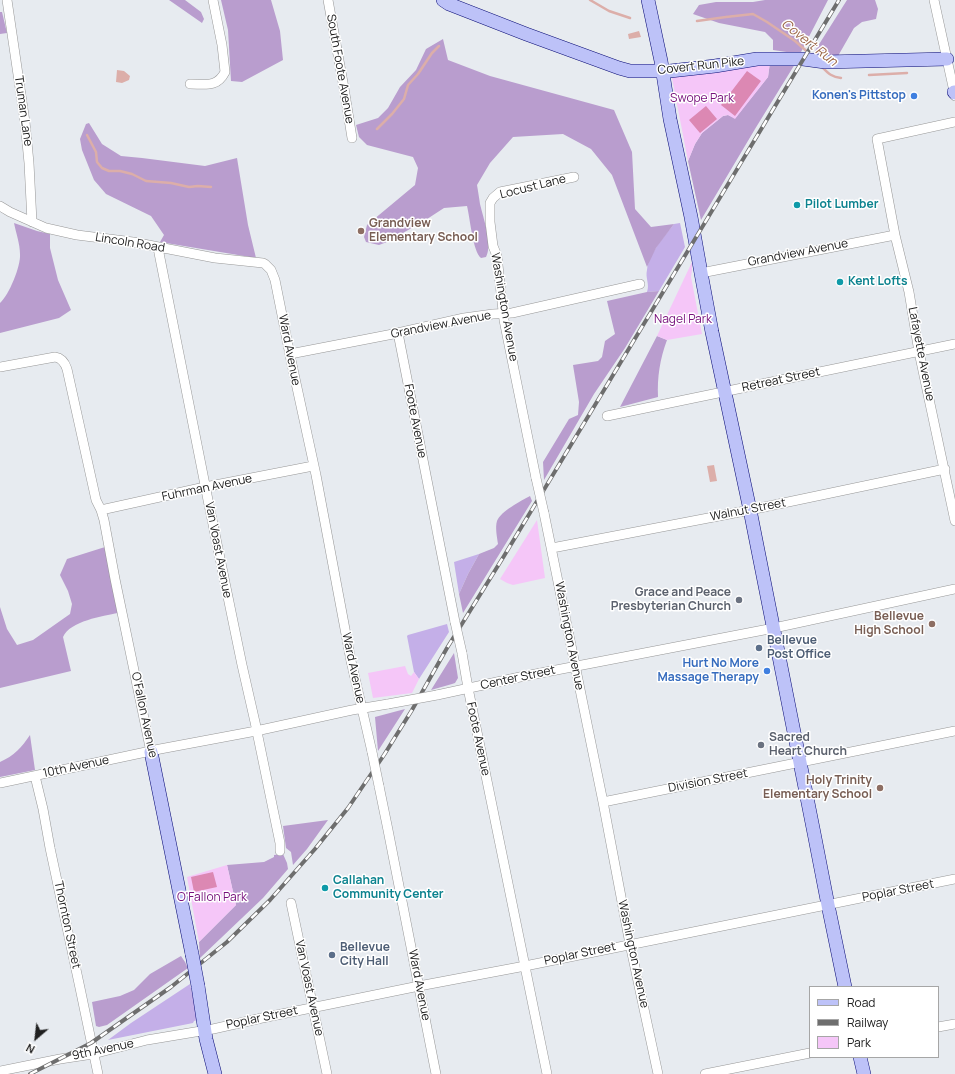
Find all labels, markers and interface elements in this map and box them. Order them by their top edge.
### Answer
street label: South Foote Avenue [323,13,357,125]
water label: Covert Run [778,16,840,70]
street label: Covert Run Pike [657,54,745,78]
street label: Truman Lane [11,75,35,147]
place label: Konen's Pittstop [812,89,906,103]
marker: Konen's Pittstop [909,91,919,101]
park label: Swope Park [670,92,734,106]
street label: Locust Lane [499,172,567,202]
place label: Pilot Lumber [805,198,879,212]
marker: Pilot Lumber [792,200,802,210]
place label: Grandview Elementary School [369,217,478,245]
marker: Grandview Elementary School [356,226,366,236]
street label: Lincoln Road [94,230,166,256]
street label: Grandview Avenue [747,236,849,270]
street label: Washington Avenue [487,252,521,362]
place label: Kent Lofts [848,275,907,289]
marker: Kent Lofts [835,277,845,287]
street label: Lafayette Avenue [905,306,937,402]
street label: Grandview Avenue [390,308,492,342]
street label: Ward Avenue [275,313,303,387]
park label: Nagel Park [654,313,712,327]
street label: Retreat Street [741,365,821,395]
street label: Foote Avenue [401,383,429,459]
street label: Fuhrman Avenue [160,471,254,505]
street label: Walnut Street [709,496,787,524]
street label: Van Voast Avenue [202,501,234,599]
street label: Washington Avenue [551,581,587,691]
place label: Grace and Peace Presbyterian Church [611,586,731,614]
marker: Grace and Peace Presbyterian Church [734,595,744,605]
place label: Bellevue High School [854,610,924,638]
marker: Bellevue High School [927,619,937,629]
street label: Ward Avenue [338,631,368,705]
place label: Bellevue Post Office [767,634,831,662]
marker: Bellevue Post Office [754,643,764,653]
place label: Hurt No More Massage Therapy [657,657,759,685]
street label: Center Street [479,663,557,693]
marker: Hurt No More Massage Therapy [762,666,772,676]
street label: O’Fallon Avenue [128,671,160,759]
street label: Foote Avenue [463,701,493,777]
place label: Sacred Heart Church [769,731,847,759]
marker: Sacred Heart Church [756,740,766,750]
street label: 10th Avenue [42,753,110,781]
street label: Division Street [667,766,749,796]
place label: Holy Trinity Elementary School [763,774,872,802]
marker: Holy Trinity Elementary School [875,783,885,793]
place label: Callahan Community Center [333,874,444,902]
street label: Poplar Street [861,877,935,905]
street label: Thornton Street [51,880,83,970]
marker: Callahan Community Center [320,883,330,893]
park label: O'Fallon Park [177,891,247,905]
street label: Washington Avenue [615,899,651,1009]
street label: Van Voast Avenue [292,939,326,1037]
street label: Poplar Street [543,939,617,969]
place label: Bellevue City Hall [340,941,390,969]
street label: Ward Avenue [405,948,433,1022]
marker: Bellevue City Hall [327,950,337,960]
legend [809,986,939,1058]
text: Road [847,994,875,1011]
street label: Poplar Street [225,1003,299,1033]
text: Railway [847,1014,888,1031]
north arrow [16,1018,56,1058]
text: Park [847,1034,871,1051]
street label: 9th Avenue [71,1036,135,1064]
text: N [23,1041,37,1058]

